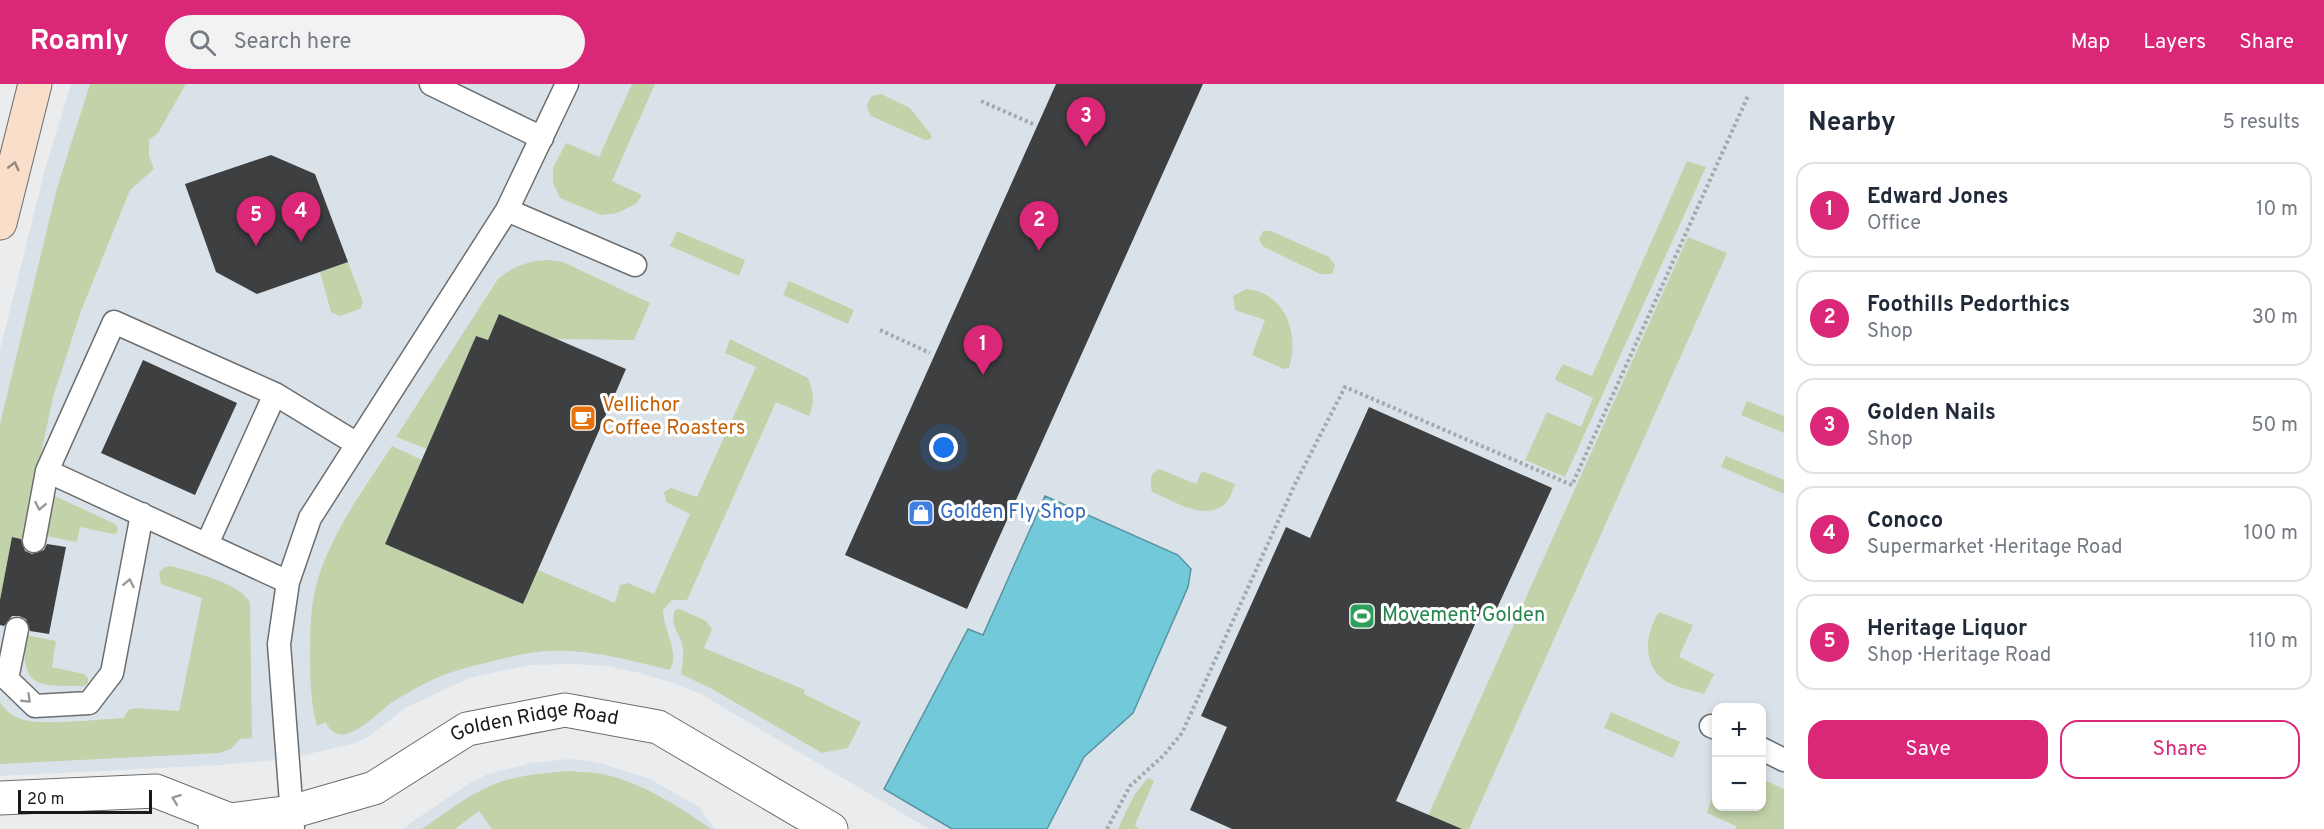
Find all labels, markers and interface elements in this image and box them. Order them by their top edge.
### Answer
search box [165,15,585,69]
text: Roamly [30,24,129,60]
icon: search [186,26,219,59]
text: Search here [234,29,351,56]
text: Map [2071,29,2110,56]
text: Layers [2143,29,2206,56]
text: Share [2239,29,2294,56]
pin: 3 [1066,98,1106,147]
text: Nearby [1808,107,1896,140]
text: 5 results [2223,110,2300,136]
one-way arrow [7,162,20,172]
text: Edward Jones [1867,184,2009,211]
pin: 4 [282,192,320,242]
pin: 5 [236,196,276,246]
text: 1 [1826,197,1834,223]
text: 10 m [2256,197,2298,223]
pin: 2 [1020,202,1058,251]
text: Office [1867,211,1921,237]
text: Foothills Pedorthics [1867,292,2070,319]
text: 2 [1823,305,1836,331]
text: 30 m [2252,305,2298,331]
text: Shop [1867,319,1913,345]
pin: 1 [964,326,1002,375]
place label: Vellichor Coffee Roasters [602,393,745,442]
text: Golden Nails [1867,400,1996,427]
cafe icon: Vellichor Coffee Roasters [568,403,598,433]
text: 3 [1824,413,1836,439]
text: 50 m [2251,413,2298,439]
text: Shop [1867,427,1913,453]
your location [929,433,958,462]
shop icon: Golden Fly Shop [906,498,936,528]
place label: Golden Fly Shop [940,500,1086,526]
one-way arrow [34,501,47,511]
text: Conoco [1867,508,1943,535]
text: 4 [1823,521,1836,547]
text: 100 m [2243,521,2298,547]
text: Supermarket · Heritage Road [1867,535,2123,561]
one-way arrow [122,578,135,588]
sports icon: Movement Golden [1347,601,1377,631]
place label: Movement Golden [1382,603,1545,629]
text: Heritage Liquor [1867,616,2027,643]
text: 5 [1823,629,1836,655]
text: 110 m [2249,629,2298,655]
text: Shop · Heritage Road [1867,643,2051,669]
one-way arrow [20,691,31,702]
street label: Golden Ridge Road [446,697,621,749]
map controls [1712,703,1766,811]
button: + [1712,703,1766,757]
button: Save [1808,720,2048,779]
button: Share [2060,720,2300,779]
button: − [1712,757,1766,811]
scale bar [18,787,152,814]
text: 20 m [27,790,64,810]
one-way arrow [171,793,181,806]

